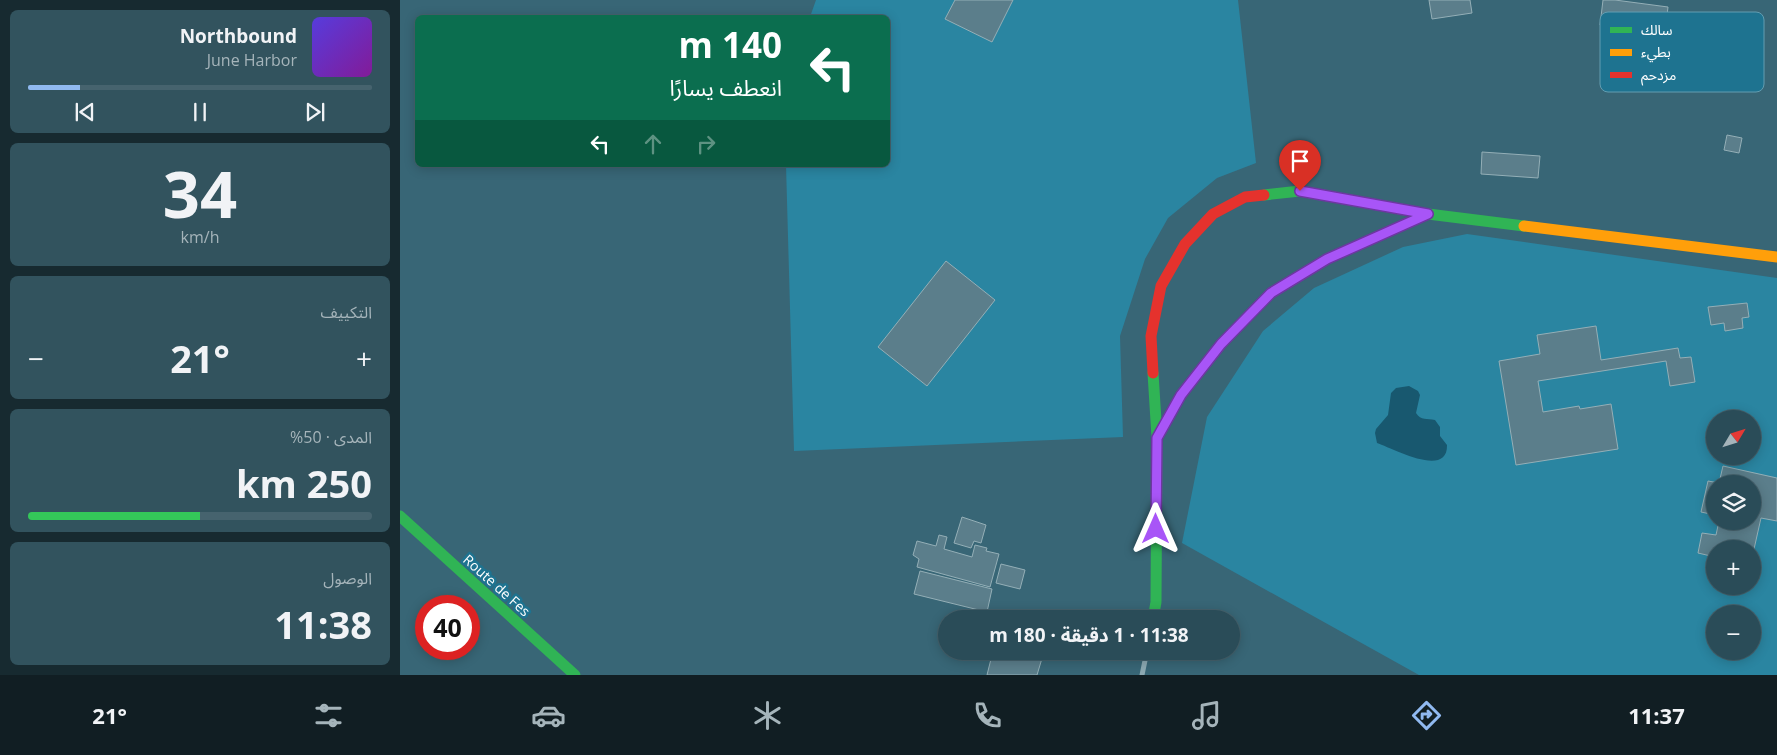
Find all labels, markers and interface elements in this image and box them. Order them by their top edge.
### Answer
legend [1600,12,1764,92]
text: سالك [1641,20,1673,39]
text: 140 m [678,21,782,68]
text: Northbound [180,23,297,49]
icon: left [800,35,865,100]
text: بطيء [1641,42,1671,63]
text: June Harbor [207,49,297,71]
text: مزدحم [1641,65,1676,86]
text: انعطف يسارًا [669,72,782,102]
icon: previous [71,98,99,126]
icon: pause [186,98,214,126]
icon: next [301,98,329,126]
icon: left [586,130,614,158]
icon: ahead [639,130,667,158]
icon: right [692,130,720,158]
pin [1279,140,1321,191]
icon: arrive [1286,147,1314,175]
text: 34 [163,149,237,237]
text: km/h [181,226,219,248]
text: التكييف [320,301,372,323]
text: 21° [170,332,230,384]
text: − [28,339,44,377]
text: + [356,339,372,377]
north arrow [1706,410,1761,465]
map controls [1706,410,1761,660]
text: المدى · 50% [290,426,372,448]
text: 250 km [236,457,372,509]
button: layers [1706,475,1761,530]
position arrow [1129,502,1181,554]
button: + [1706,540,1761,595]
street label: Route de Fes [459,550,535,620]
text: الوصول [323,567,372,589]
speed limit sign: 40 [415,595,480,660]
text: 11:38 [274,598,372,650]
button: − [1706,605,1761,660]
text: 11:38 · 1 دقيقة · 180 m [989,622,1189,648]
icon: filters [311,698,346,733]
icon: car [531,698,566,733]
icon: climate [750,698,785,733]
icon: phone [970,698,1005,733]
icon: music [1189,698,1224,733]
icon: directions [1409,698,1444,733]
text: 21° [92,700,127,730]
text: 11:37 [1628,700,1685,730]

